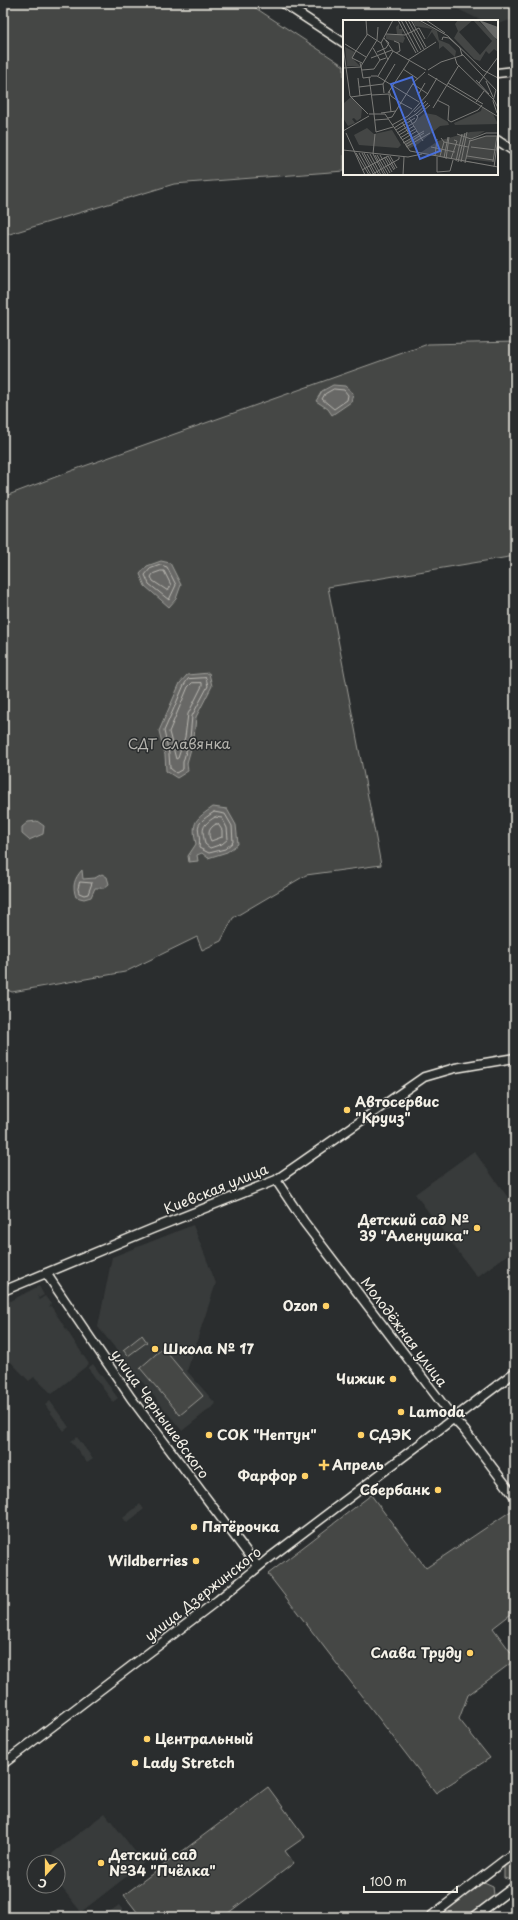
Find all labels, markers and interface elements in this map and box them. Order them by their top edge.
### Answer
inset map [343,20,498,175]
park label: СДТ Славянка [128,733,231,754]
place label: Автосервис "Круиз" [355,1091,440,1128]
marker: Автосервис "Круиз" [342,1105,352,1115]
street label: Киевская улица [161,1158,271,1219]
place label: Детский сад № 39 "Аленушка" [357,1209,469,1246]
marker: Детский сад № 39 "Аленушка" [472,1223,482,1233]
street label: Молодёжная улица [356,1272,453,1391]
place label: Ozon [283,1295,318,1316]
marker: Ozon [321,1301,331,1311]
place label: Школа № 17 [163,1338,255,1359]
marker: Школа № 17 [150,1344,160,1354]
street label: улица Чернышевского [106,1345,215,1483]
place label: Чижик [336,1368,385,1389]
marker: Чижик [388,1374,398,1384]
place label: Lamoda [409,1401,466,1422]
marker: Lamoda [396,1407,406,1417]
place label: СОК "Нептун" [217,1424,317,1445]
place label: СДЭК [369,1424,412,1445]
marker: СОК "Нептун" [204,1430,214,1440]
marker: СДЭК [356,1430,366,1440]
place label: Апрель [331,1454,384,1475]
marker: Апрель [319,1460,329,1470]
place label: Фарфор [238,1465,297,1486]
marker: Фарфор [300,1471,310,1481]
place label: Сбербанк [360,1479,430,1500]
marker: Сбербанк [433,1485,443,1495]
place label: Пятёрочка [202,1516,280,1537]
marker: Пятёрочка [189,1522,199,1532]
street label: улица Дзержинского [140,1541,266,1646]
place label: Wildberries [108,1550,188,1571]
marker: Wildberries [191,1556,201,1566]
place label: Слава Труду [371,1642,462,1663]
marker: Слава Труду [465,1648,475,1658]
place label: Центральный [155,1728,254,1749]
marker: Центральный [142,1734,152,1744]
place label: Lady Stretch [143,1752,235,1773]
marker: Lady Stretch [130,1758,140,1768]
place label: Детский сад №34 "Пчёлка" [108,1844,216,1881]
north arrow [26,1854,66,1894]
marker: Детский сад №34 "Пчёлка" [96,1858,106,1868]
scale bar [364,1868,457,1894]
text: 100 m [370,1872,407,1890]
text: С [35,1874,49,1893]

